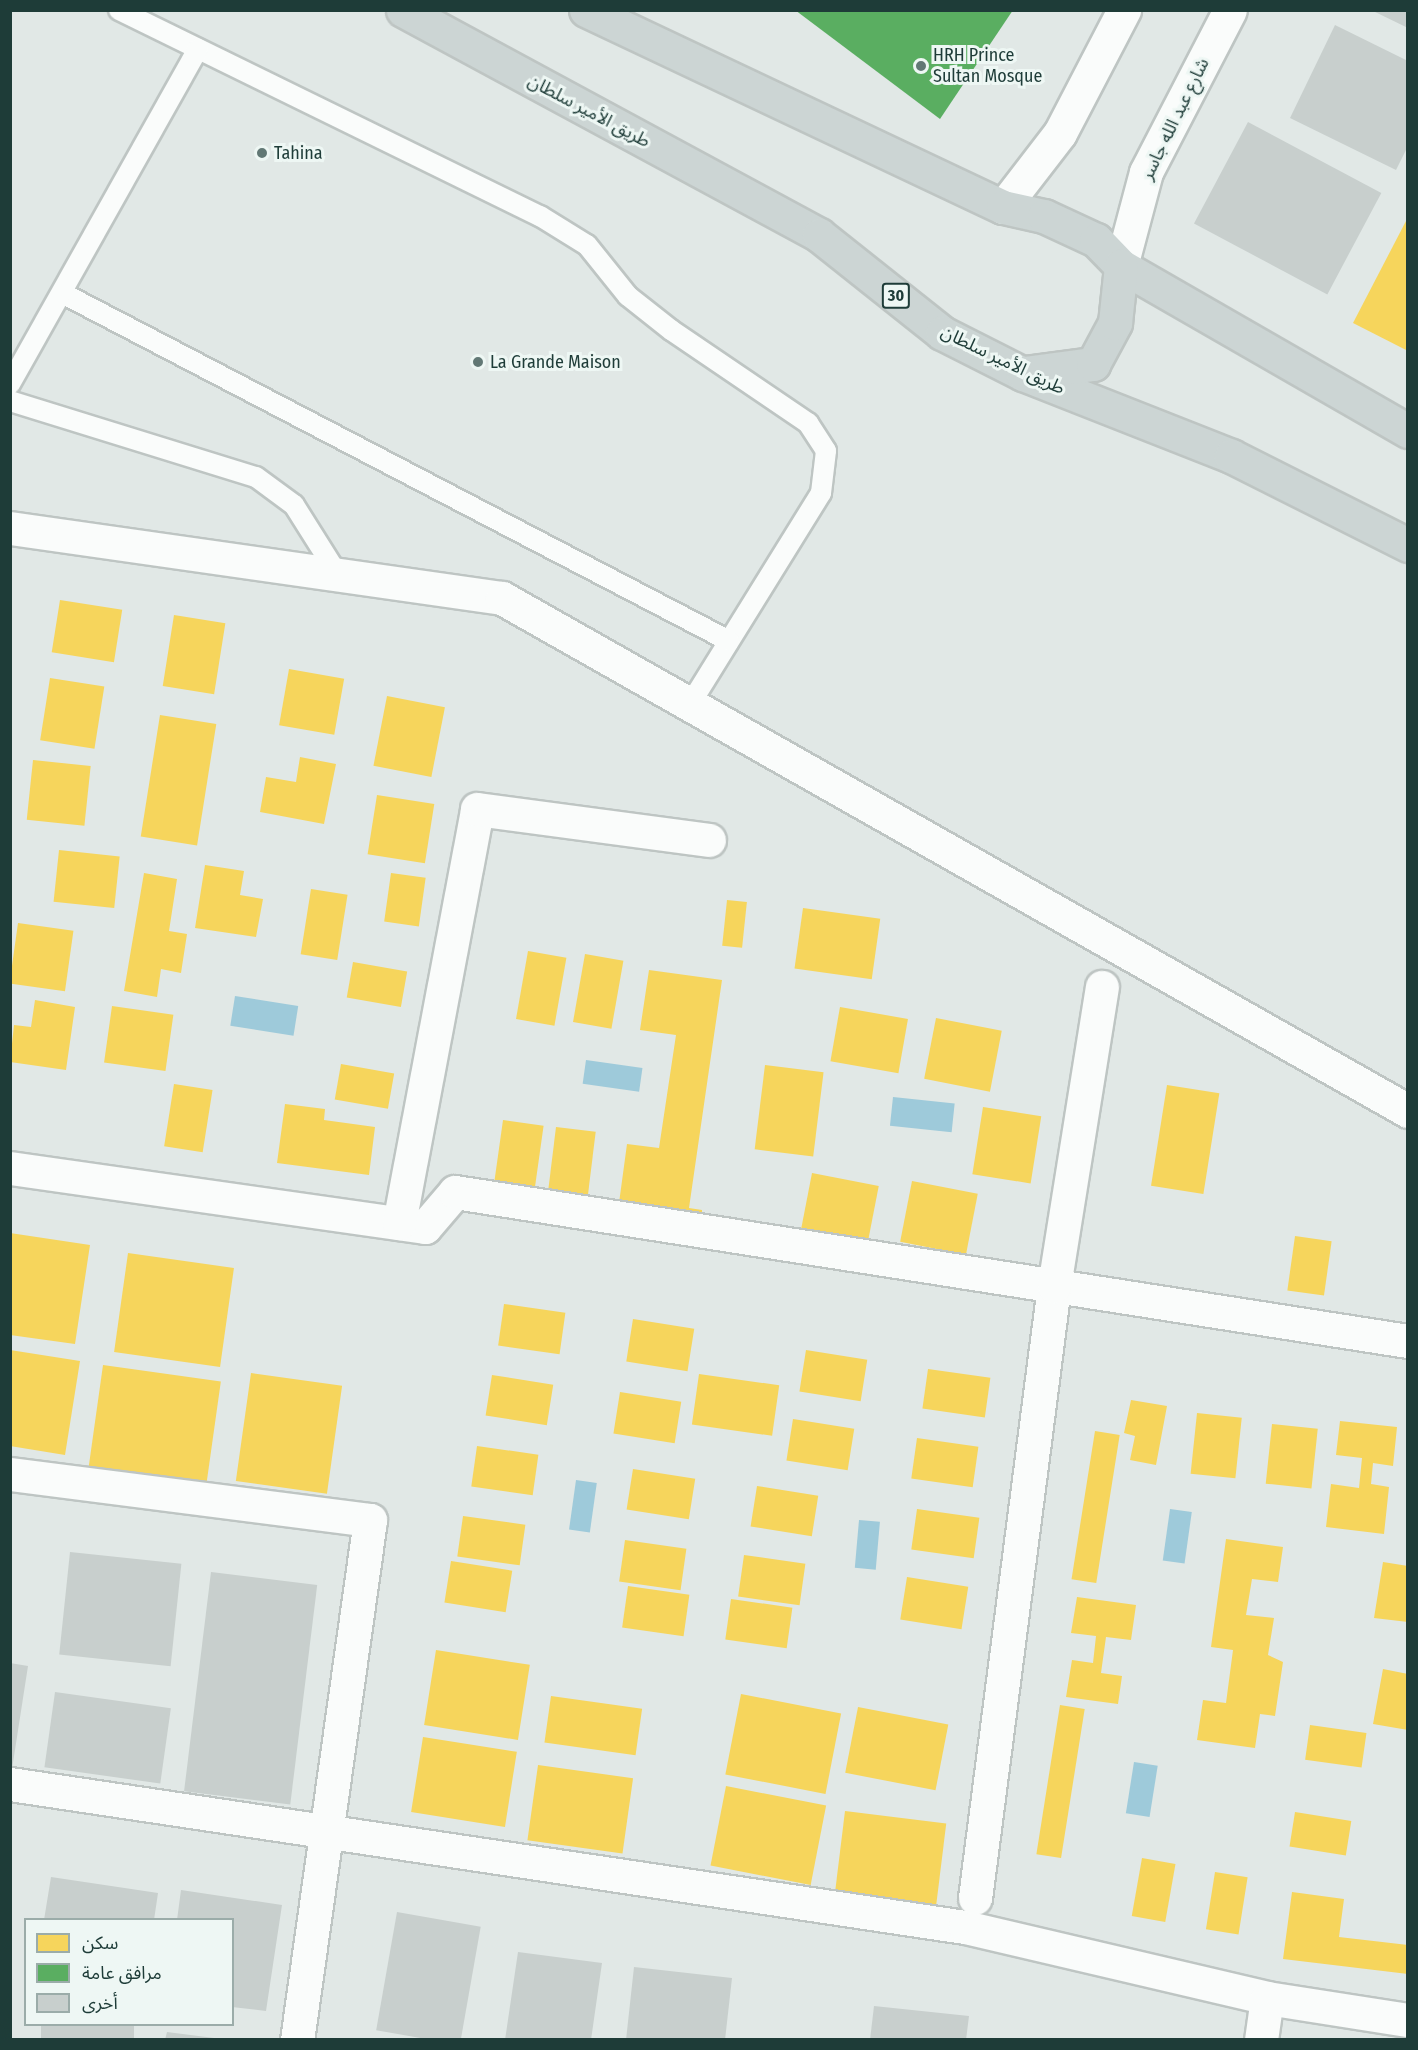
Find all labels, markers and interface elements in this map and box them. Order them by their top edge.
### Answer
place label: HRH Prince Sultan Mosque [933,45,1042,88]
street label: شارع عبد الله جاسر [1136,55,1214,183]
marker: HRH Prince Sultan Mosque [914,59,928,73]
street label: طريق الأمير سلطان [524,70,654,152]
place label: Tahina [274,142,323,164]
marker: Tahina [255,146,269,160]
road number: 30 [881,283,911,309]
street label: طريق الأمير سلطان [938,321,1068,399]
place label: La Grande Maison [490,351,621,373]
marker: La Grande Maison [471,355,485,369]
legend [24,1918,234,2026]
text: سكن [82,1932,118,1954]
text: مرافق عامة [82,1962,162,1984]
text: أخرى [82,1992,118,2014]

